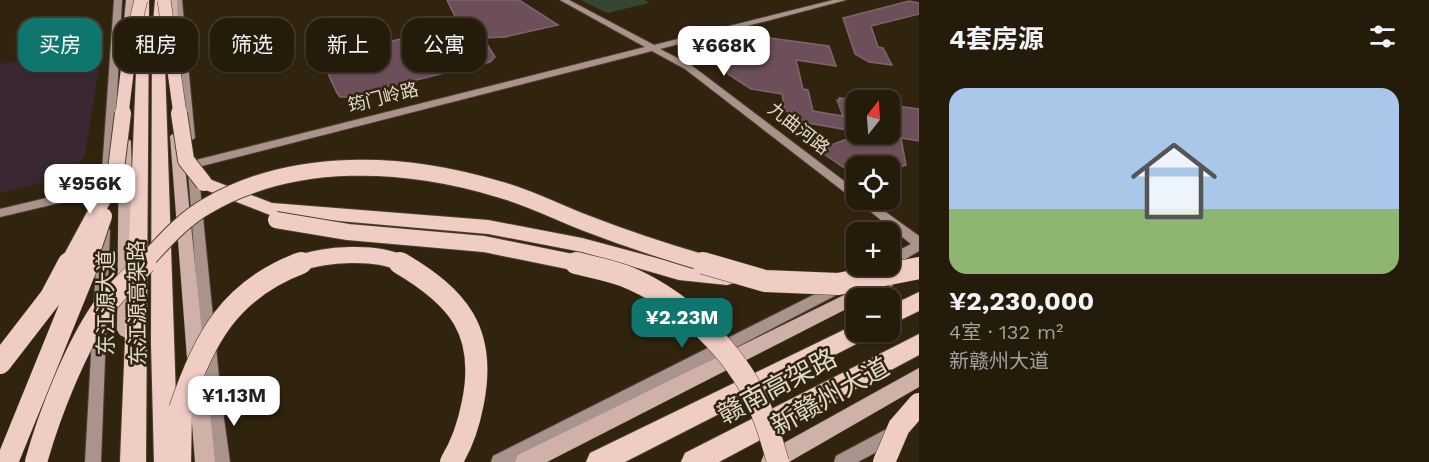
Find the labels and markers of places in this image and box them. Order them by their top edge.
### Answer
pin: ¥668K [682,26,766,77]
pin: ¥956K [48,164,132,215]
pin: ¥2.23M [633,298,731,349]
pin: ¥1.13M [185,376,283,427]

